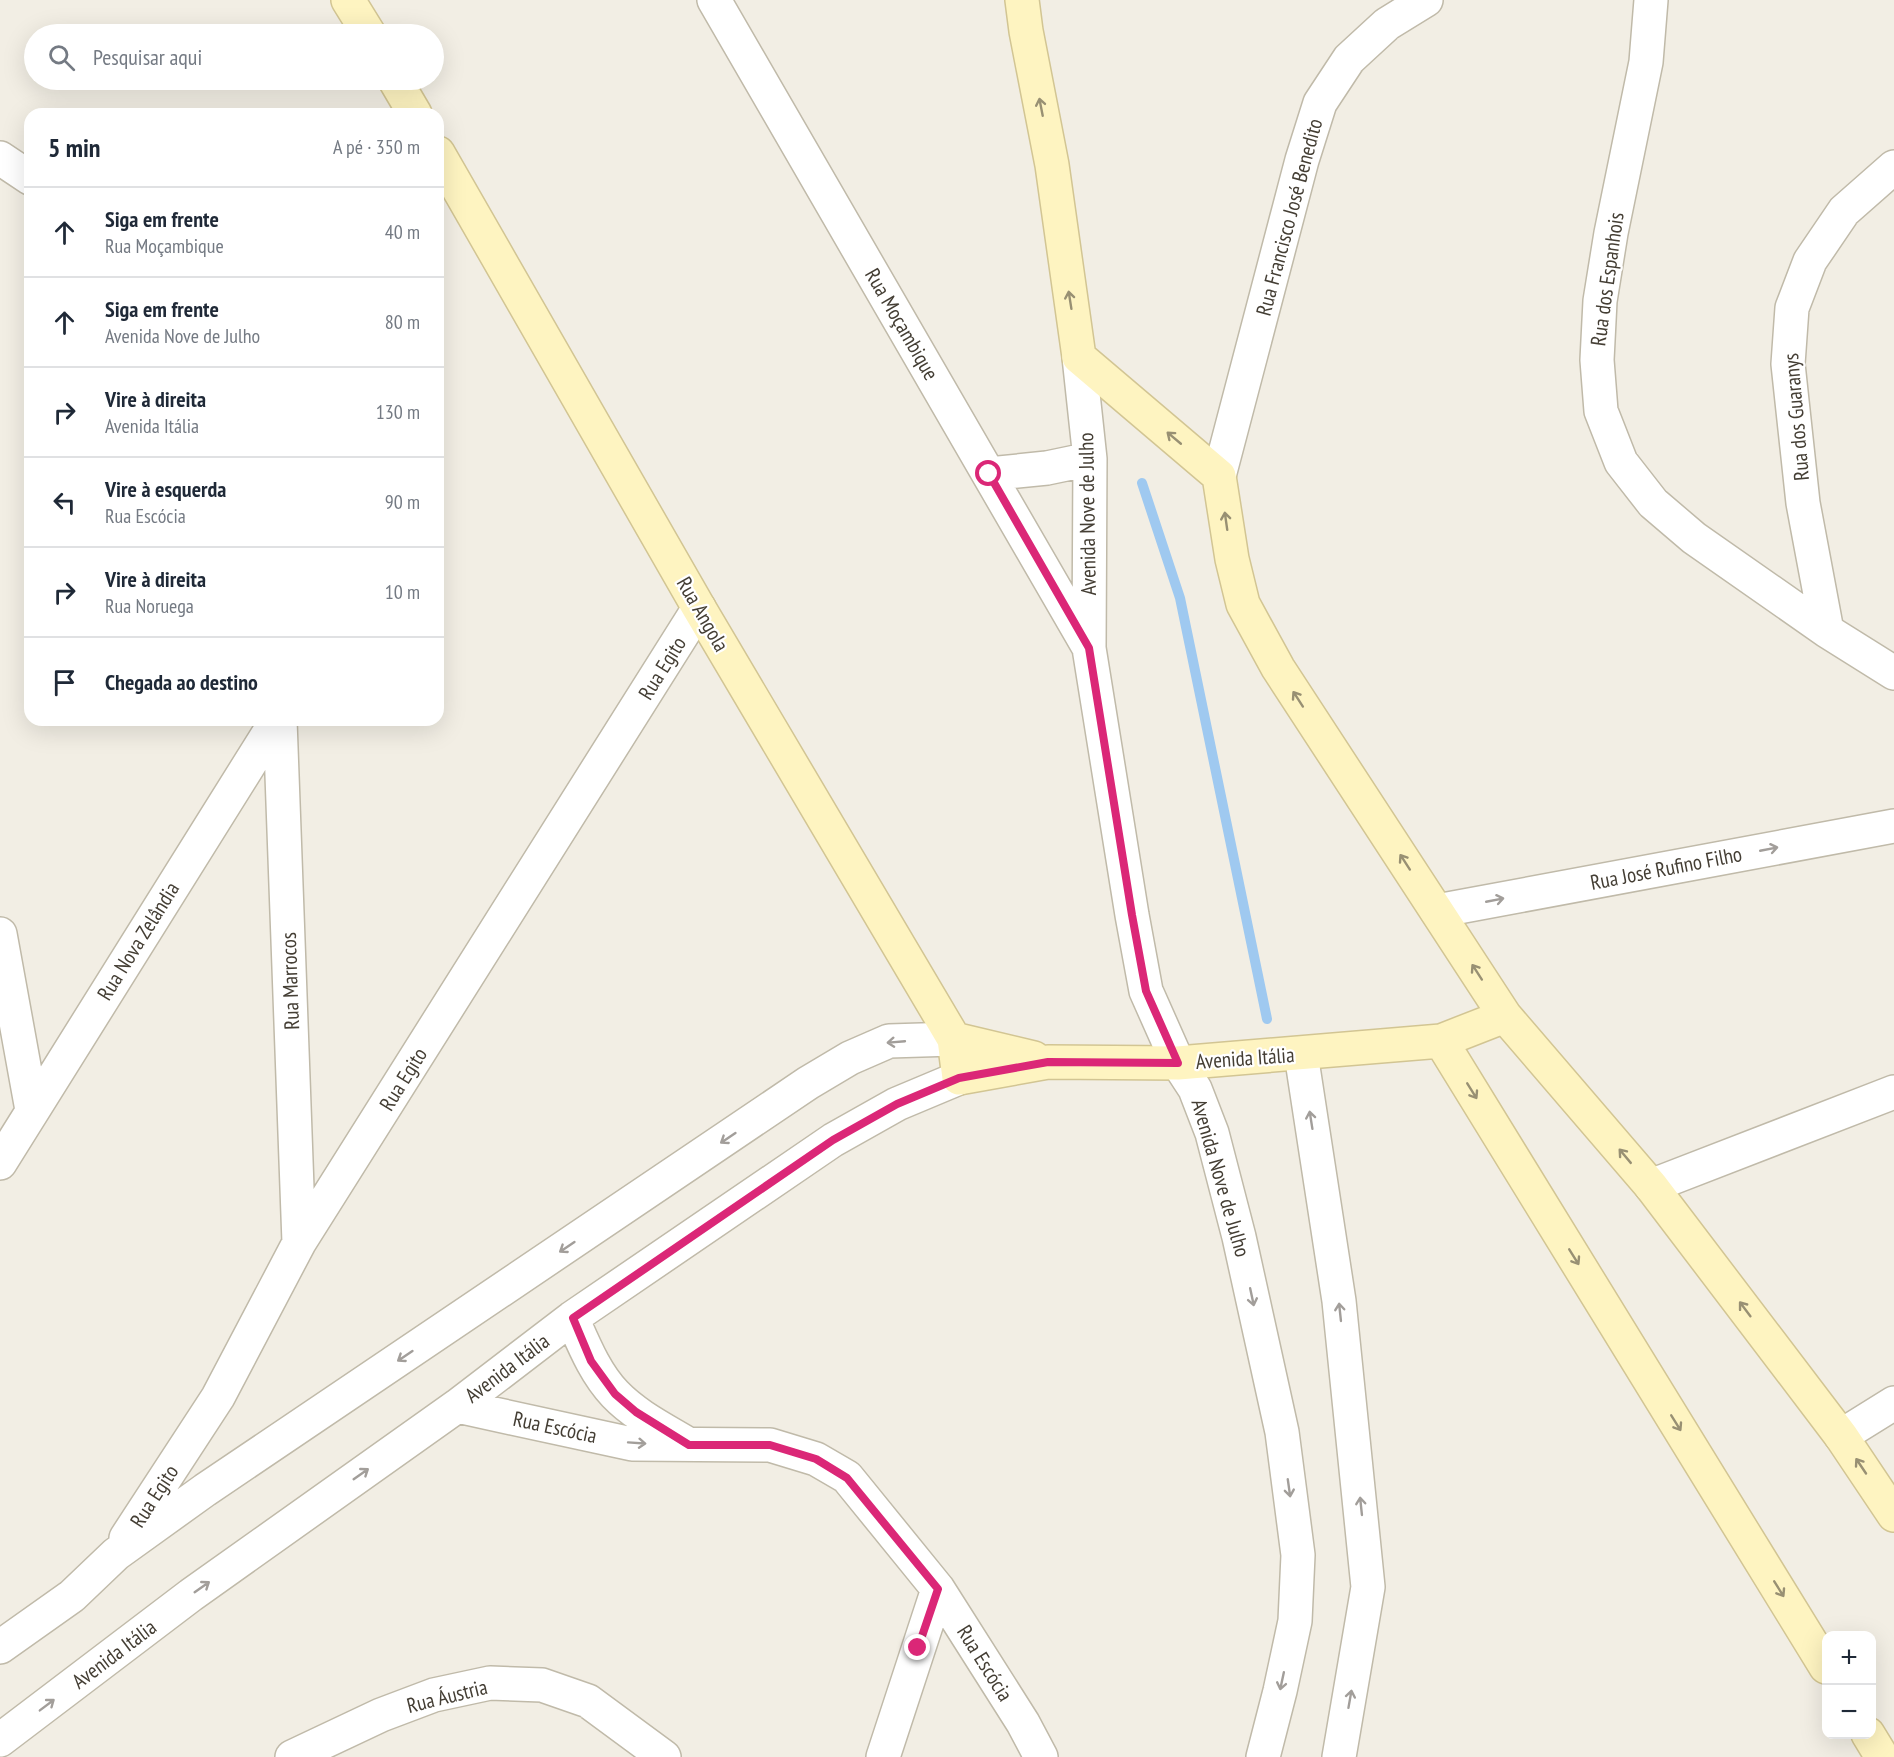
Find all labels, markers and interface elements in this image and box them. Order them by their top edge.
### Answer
search box [24,24,444,90]
icon: search [45,41,78,74]
text: Pesquisar aqui [93,43,202,71]
one-way arrow [1035,98,1046,117]
street label: Rua Francisco José Benedito [1250,115,1328,319]
text: 5 min [48,131,101,164]
text: A pé · 350 m [333,134,420,160]
text: Siga em frente [105,205,219,233]
street label: Rua dos Espanhois [1584,210,1630,348]
icon: ahead [48,216,81,249]
text: 40 m [385,219,420,245]
text: Rua Moçambique [105,233,224,259]
street label: Rua Moçambique [859,263,945,385]
one-way arrow [1064,290,1075,310]
text: Siga em frente [105,295,219,323]
icon: ahead [48,306,81,339]
text: 80 m [385,309,420,335]
text: Avenida Nove de Julho [105,323,260,349]
street label: Rua dos Guaranys [1777,352,1815,482]
text: Vire à direita [105,385,206,413]
icon: right [48,396,81,429]
text: 130 m [376,399,420,425]
text: Avenida Itália [105,413,199,439]
one-way arrow [1167,431,1182,445]
street label: Avenida Nove de Julho [1072,432,1102,596]
route start [975,460,1001,486]
text: Vire à esquerda [105,475,226,503]
icon: left [48,486,81,519]
text: 90 m [385,489,420,515]
text: Rua Escócia [105,503,186,529]
one-way arrow [1221,511,1232,531]
text: Vire à direita [105,565,206,593]
street label: Rua Angola [671,572,735,656]
icon: right [48,576,81,609]
text: 10 m [385,579,420,605]
text: Rua Noruega [105,593,194,619]
street label: Rua Egito [632,631,692,705]
icon: arrive [48,666,81,699]
text: Chegada ao destino [105,668,258,696]
one-way arrow [1292,691,1304,708]
street label: Rua José Rufino Filho [1588,840,1744,896]
one-way arrow [1759,843,1778,854]
one-way arrow [1399,854,1411,871]
street label: Rua Nova Zelândia [91,877,185,1005]
one-way arrow [1484,894,1504,905]
street label: Rua Marrocos [275,932,305,1030]
one-way arrow [1470,964,1482,981]
one-way arrow [887,1037,906,1048]
street label: Avenida Itália [1195,1041,1295,1075]
street label: Rua Egito [373,1042,433,1116]
one-way arrow [1466,1082,1478,1099]
street label: Avenida Nove de Julho [1186,1096,1256,1260]
one-way arrow [1305,1110,1316,1130]
one-way arrow [720,1132,737,1144]
one-way arrow [1619,1148,1632,1164]
one-way arrow [559,1241,575,1253]
one-way arrow [1569,1248,1581,1265]
one-way arrow [1247,1287,1259,1306]
one-way arrow [1739,1302,1752,1318]
one-way arrow [1334,1303,1345,1323]
street label: Avenida Itália [459,1328,555,1408]
one-way arrow [397,1350,413,1362]
street label: Rua Escócia [511,1405,599,1449]
one-way arrow [1671,1414,1683,1431]
one-way arrow [627,1438,646,1449]
one-way arrow [1855,1458,1867,1475]
street label: Rua Egito [124,1460,184,1532]
one-way arrow [352,1468,368,1480]
one-way arrow [1284,1478,1295,1498]
one-way arrow [1355,1497,1366,1517]
one-way arrow [1773,1580,1785,1597]
one-way arrow [194,1581,210,1593]
street label: Avenida Itália [66,1614,162,1694]
street label: Rua Escócia [951,1620,1019,1706]
map controls [1822,1631,1876,1739]
button: + [1822,1631,1876,1685]
route end [904,1634,930,1660]
one-way arrow [1276,1671,1287,1691]
street label: Rua Áustria [404,1673,490,1719]
button: − [1822,1685,1876,1739]
one-way arrow [1345,1690,1356,1710]
one-way arrow [38,1698,54,1711]

